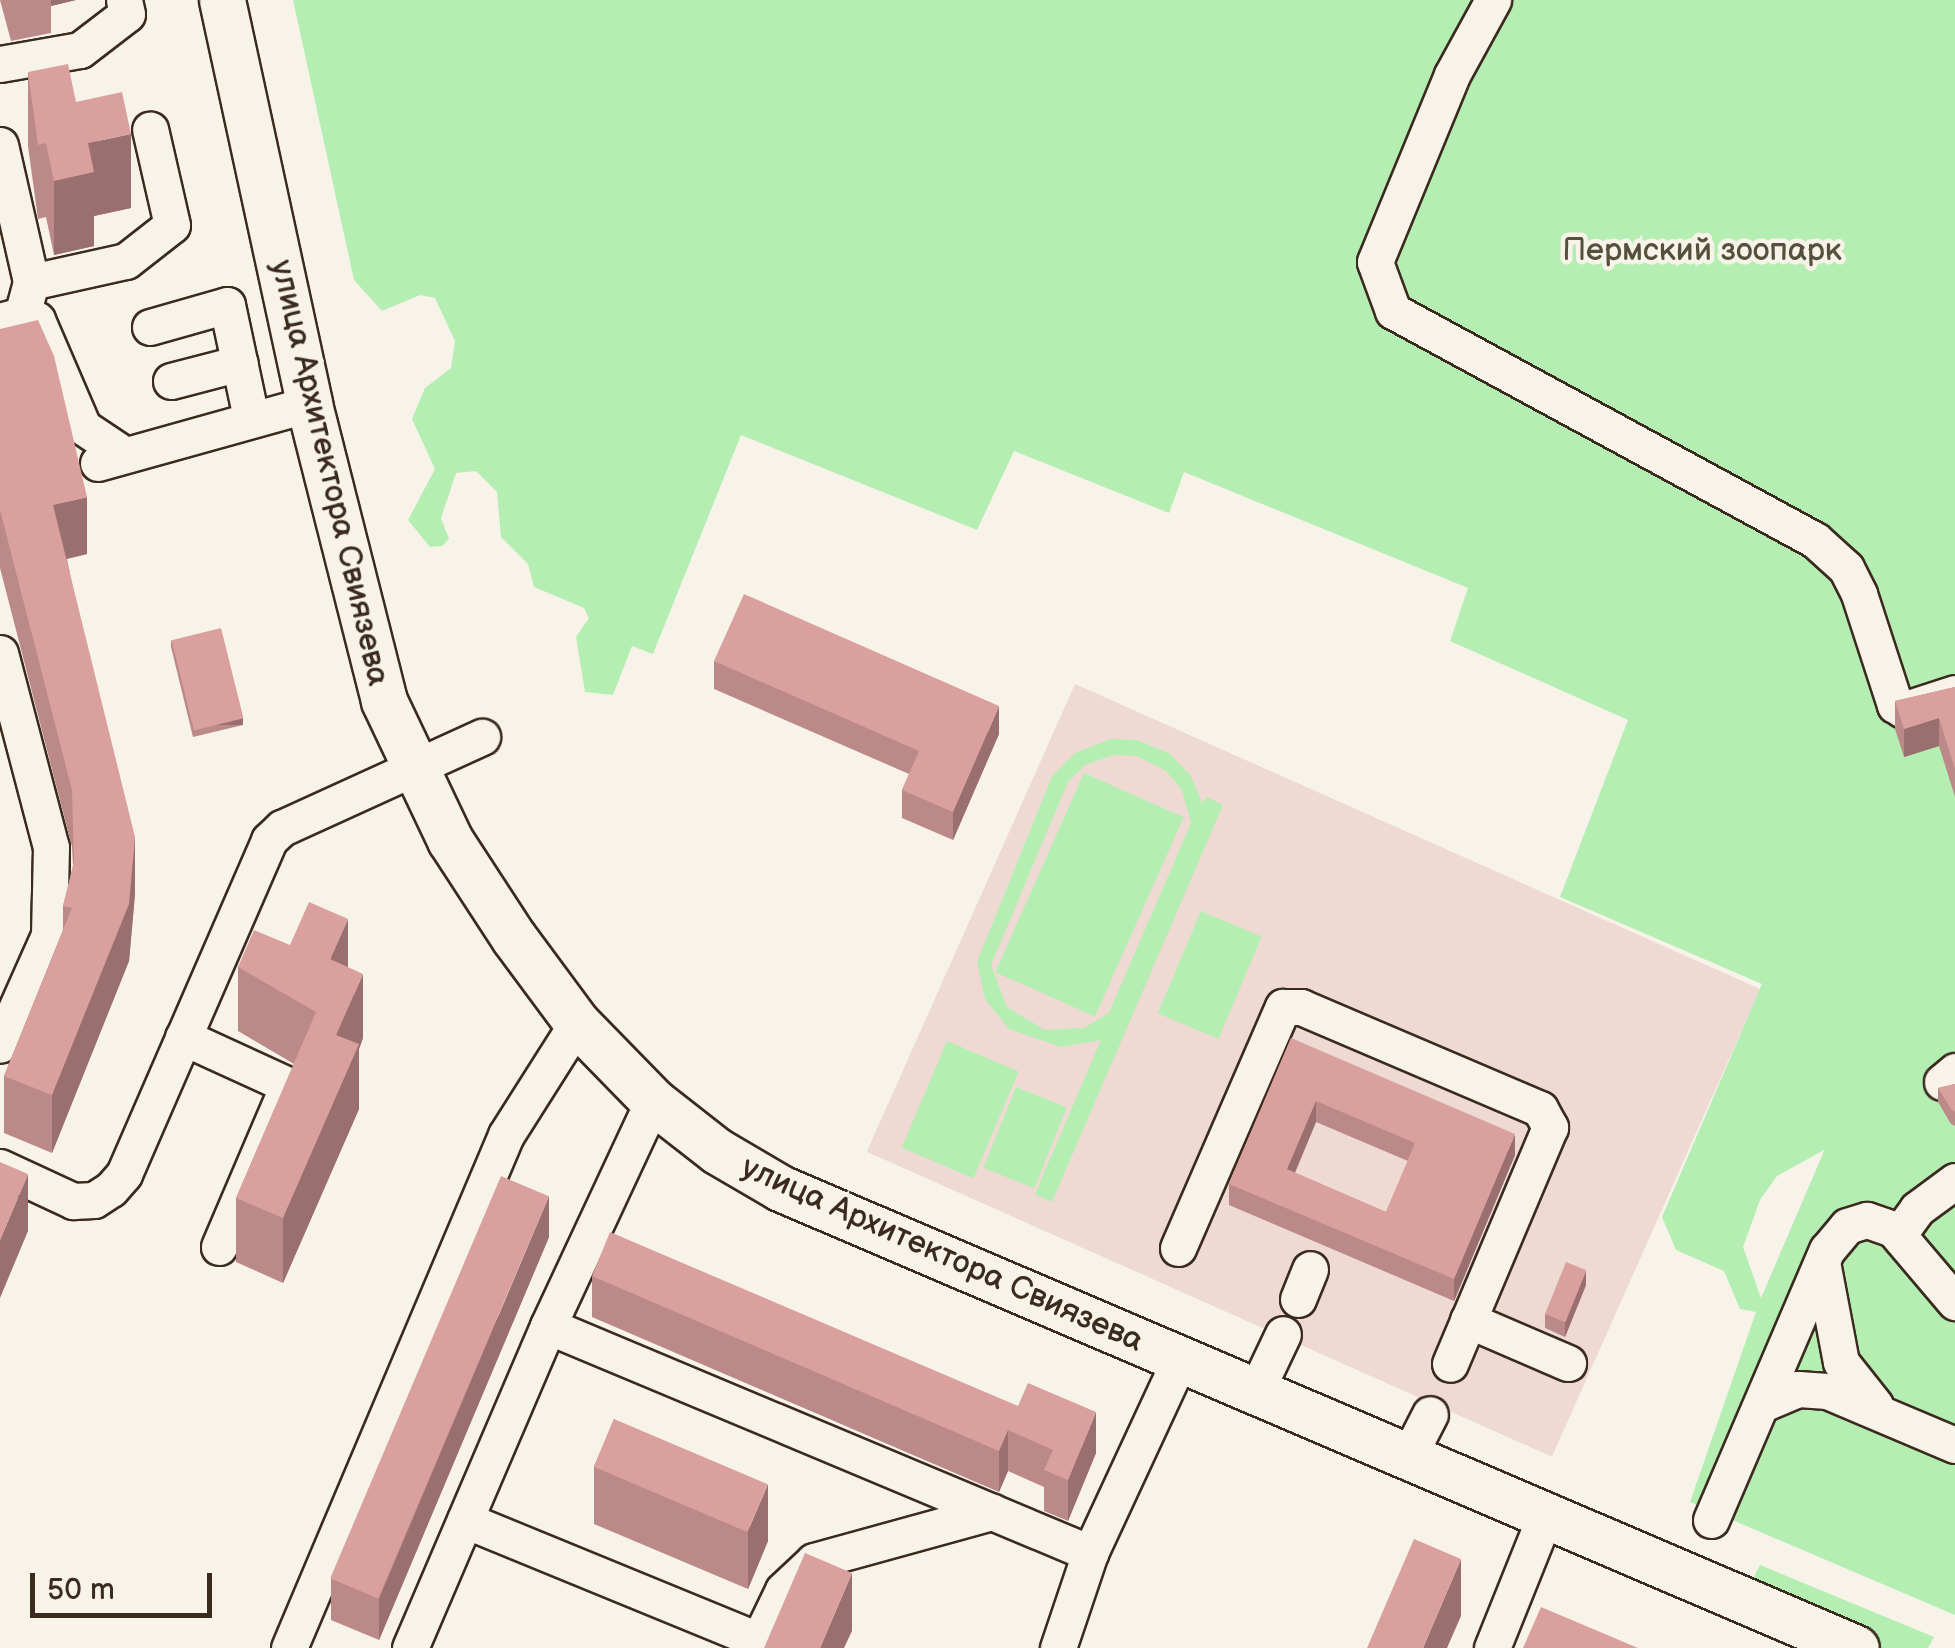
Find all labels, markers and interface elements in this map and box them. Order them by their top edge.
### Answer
park label: Пермский зоопарк [1562,232,1842,270]
street label: улица Архитектора Свиязева [261,256,397,690]
street label: улица Архитектора Свиязева [735,1149,1149,1361]
scale bar [35,1553,218,1615]
text: 50 m [47,1572,115,1608]

